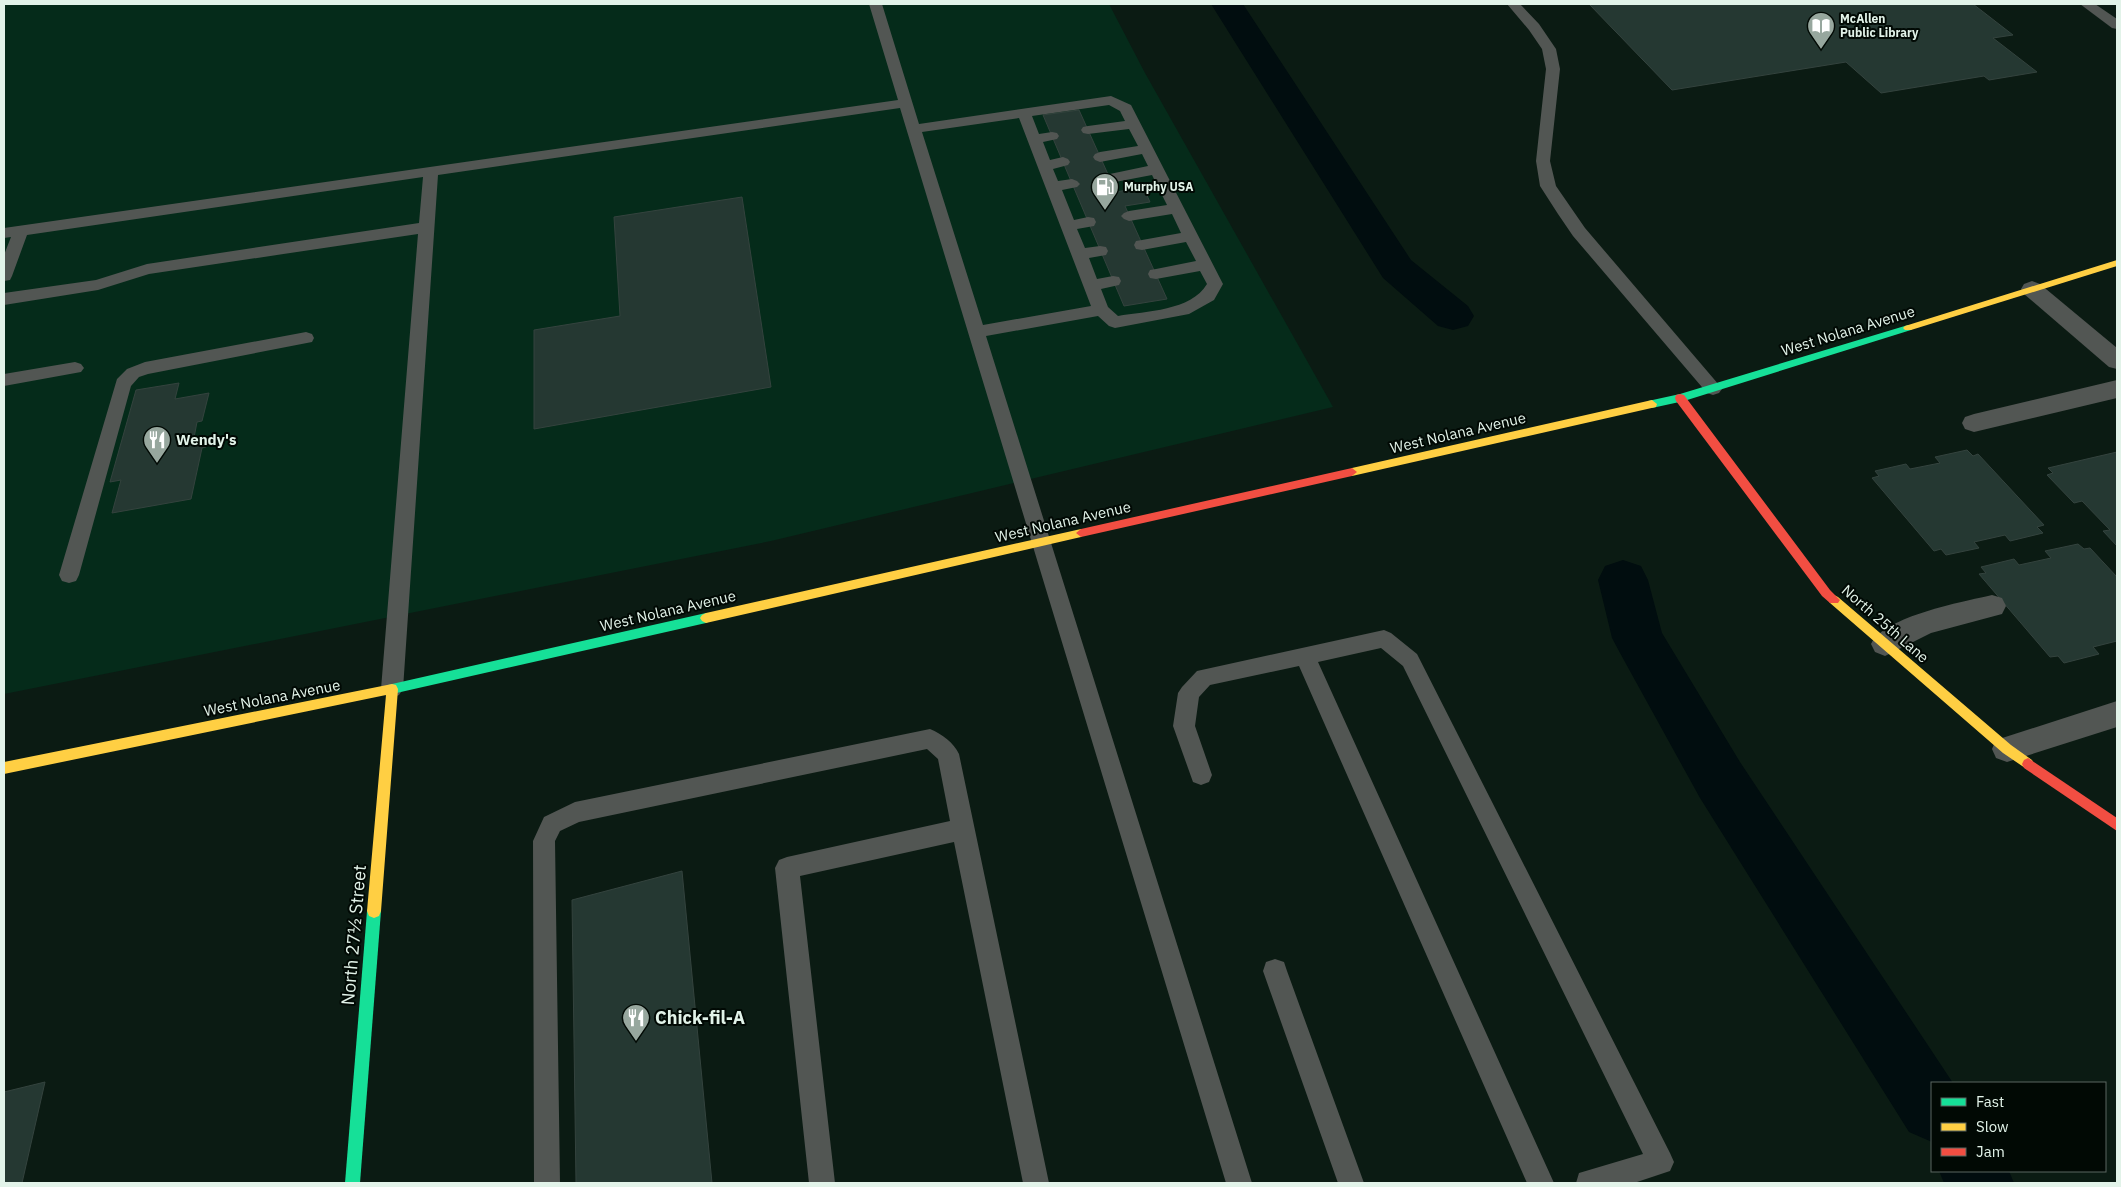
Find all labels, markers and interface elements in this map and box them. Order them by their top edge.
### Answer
library icon: McAllen Public Library [1806,11,1836,50]
place label: McAllen Public Library [1840,11,1919,40]
fuel station icon: Murphy USA [1090,172,1120,211]
place label: Murphy USA [1124,179,1193,194]
street label: West Nolana Avenue [1779,301,1917,360]
street label: West Nolana Avenue [1388,408,1528,457]
restaurant icon: Wendy's [142,425,172,464]
place label: Wendy's [176,430,237,449]
street label: West Nolana Avenue [993,497,1133,546]
street label: North 25th Lane [1838,581,1933,667]
street label: West Nolana Avenue [598,586,738,635]
street label: West Nolana Avenue [202,675,342,720]
street label: North 27½ Street [336,864,371,1006]
restaurant icon: Chick-fil-A [621,1003,651,1042]
place label: Chick-fil-A [655,1006,745,1029]
legend [1931,1082,2106,1172]
text: Fast [1976,1092,2004,1111]
text: Slow [1976,1117,2009,1136]
text: Jam [1976,1142,2005,1161]

